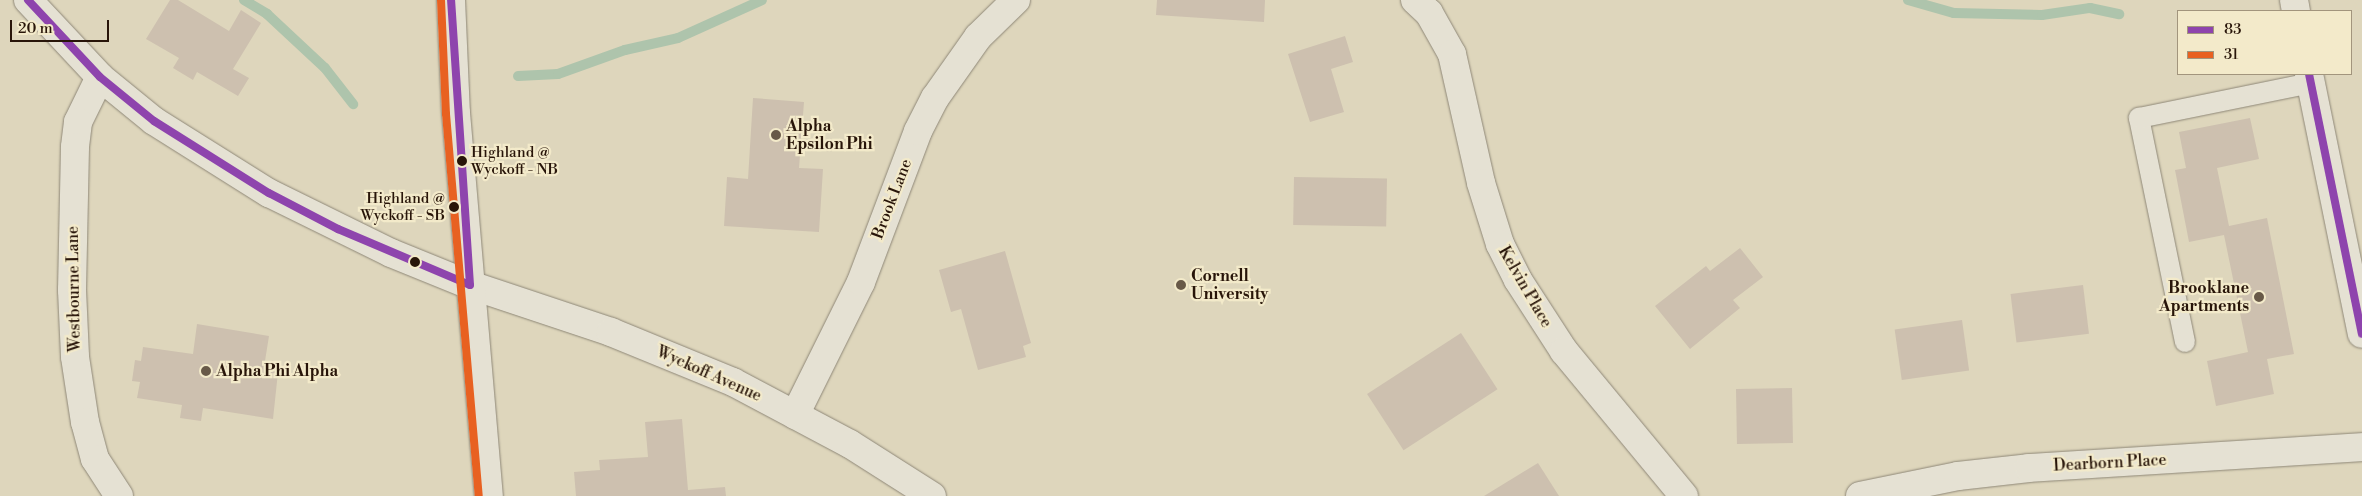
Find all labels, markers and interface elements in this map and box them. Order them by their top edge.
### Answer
scale bar [12,10,111,42]
legend [2177,10,2352,75]
text: 20 m [18,19,53,38]
text: 83 [2224,20,2241,39]
text: 31 [2224,45,2238,64]
place label: Alpha Epsilon Phi [786,116,873,154]
marker: Alpha Epsilon Phi [770,129,782,141]
place label: Highland @ Wyckoff - NB [471,143,558,178]
marker: Highland @ Wyckoff - NB [457,156,467,166]
street label: Brook Lane [868,156,916,242]
place label: Highland @ Wyckoff - SB [360,189,445,224]
marker: Highland @ Wyckoff - SB [449,202,459,212]
street label: Westbourne Lane [63,226,85,352]
street label: Kelvin Place [1494,243,1556,331]
unlabelled marker [410,257,420,267]
place label: Cornell University [1191,266,1268,304]
place label: Brooklane Apartments [2159,278,2249,316]
marker: Cornell University [1175,279,1187,291]
marker: Brooklane Apartments [2253,291,2265,303]
street label: Wyckoff Avenue [654,342,764,406]
place label: Alpha Phi Alpha [216,361,338,381]
marker: Alpha Phi Alpha [200,365,212,377]
street label: Dearborn Place [2053,450,2167,476]

